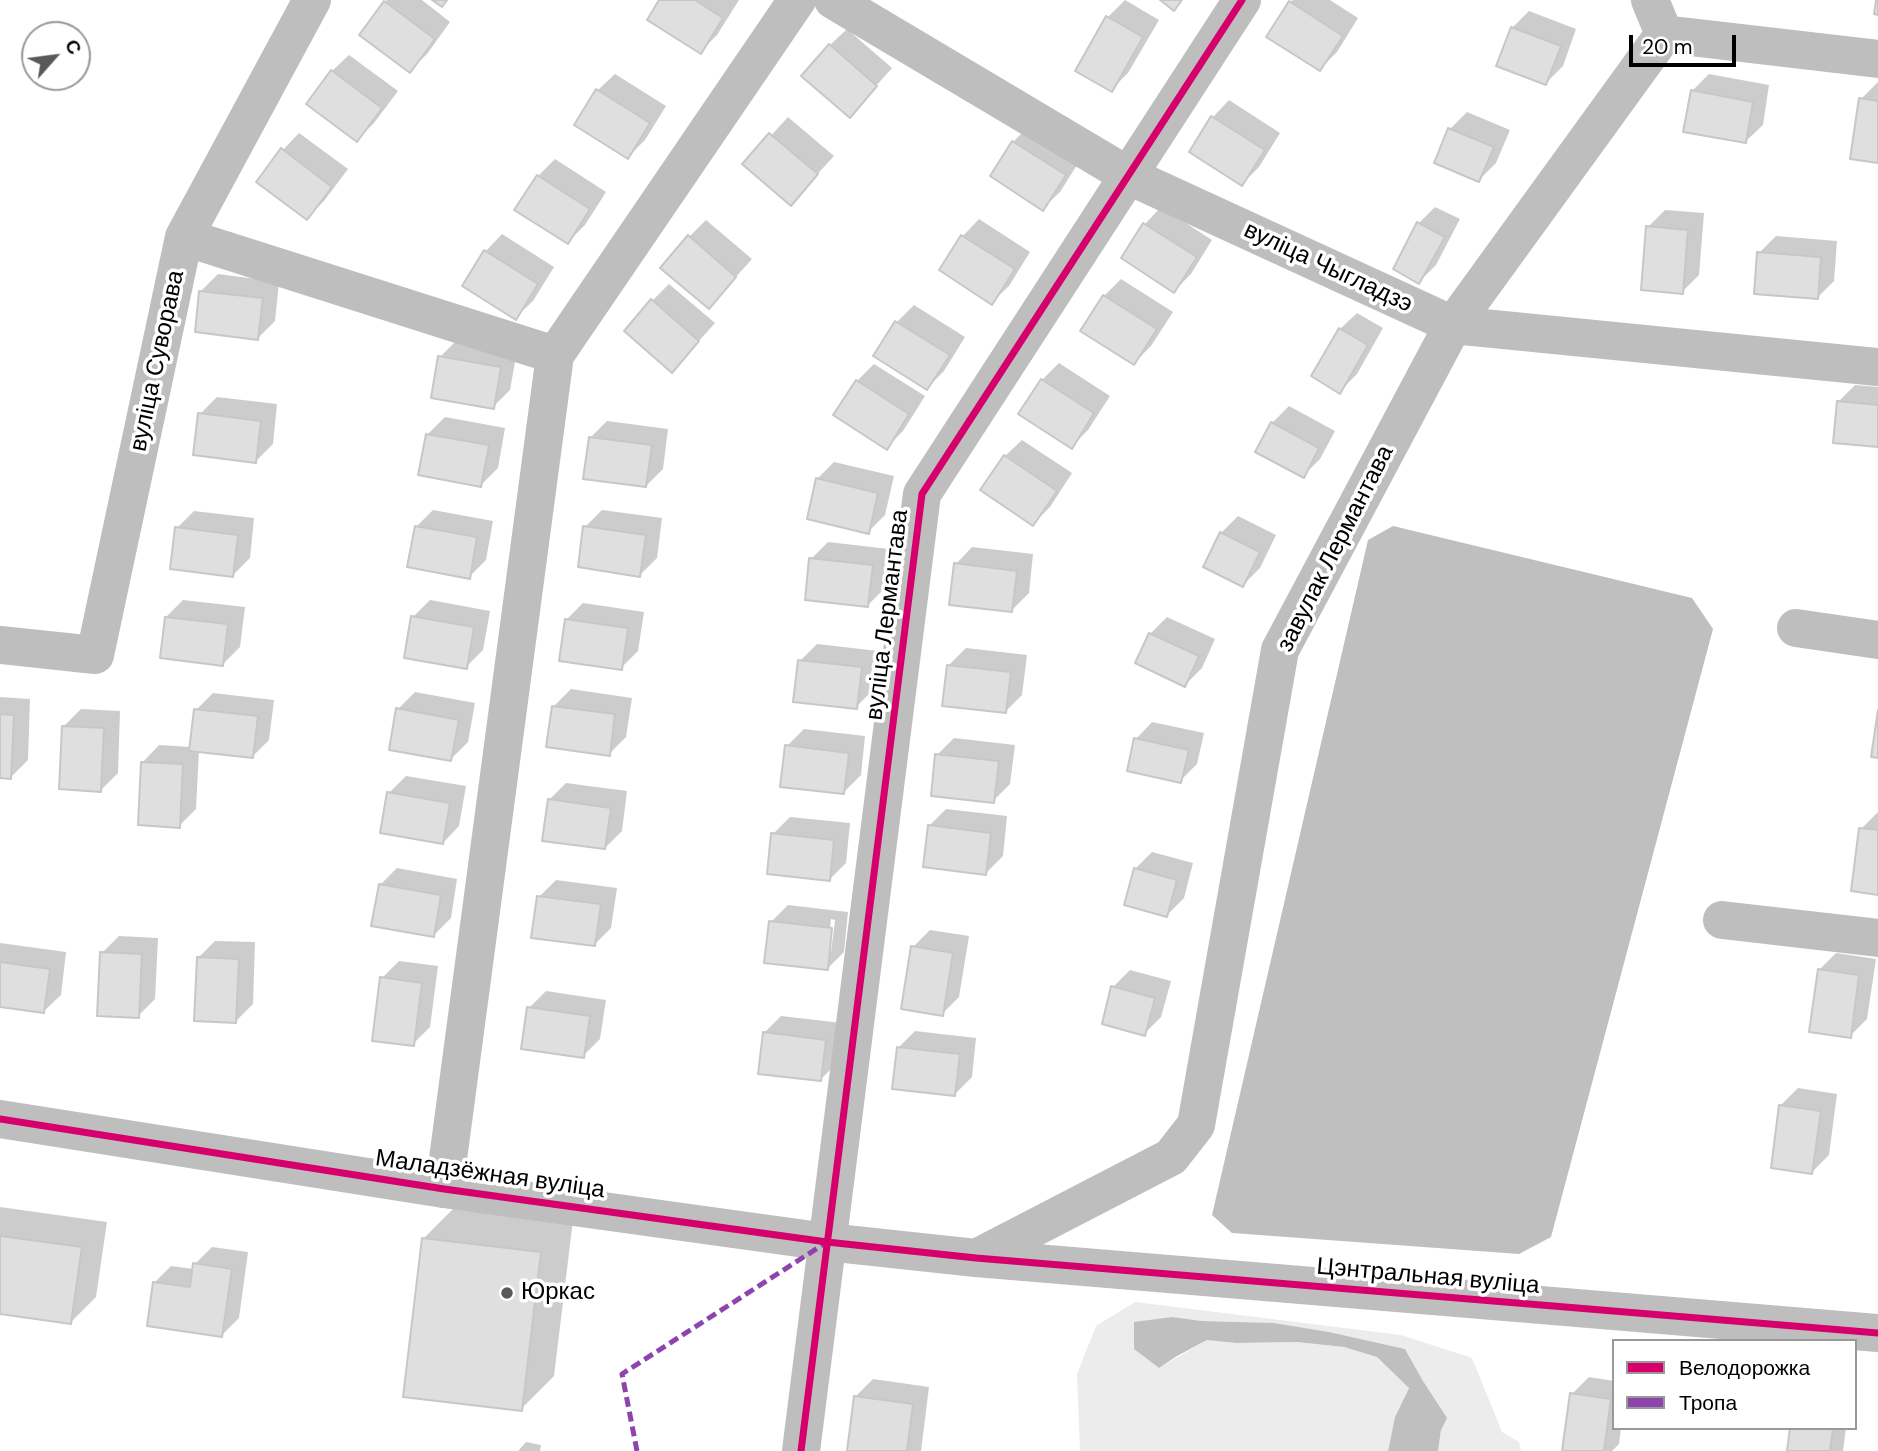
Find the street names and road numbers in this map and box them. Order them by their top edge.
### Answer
street label: вуліца Чыгладзэ [1239,216,1417,320]
street label: вуліца Суворава [125,268,191,454]
street label: завулак Лермантава [1271,441,1401,657]
street label: вуліца Лермантава [861,508,915,722]
street label: Маладзёжная вуліца [373,1145,607,1205]
street label: Цэнтральная вуліца [1315,1253,1541,1301]

